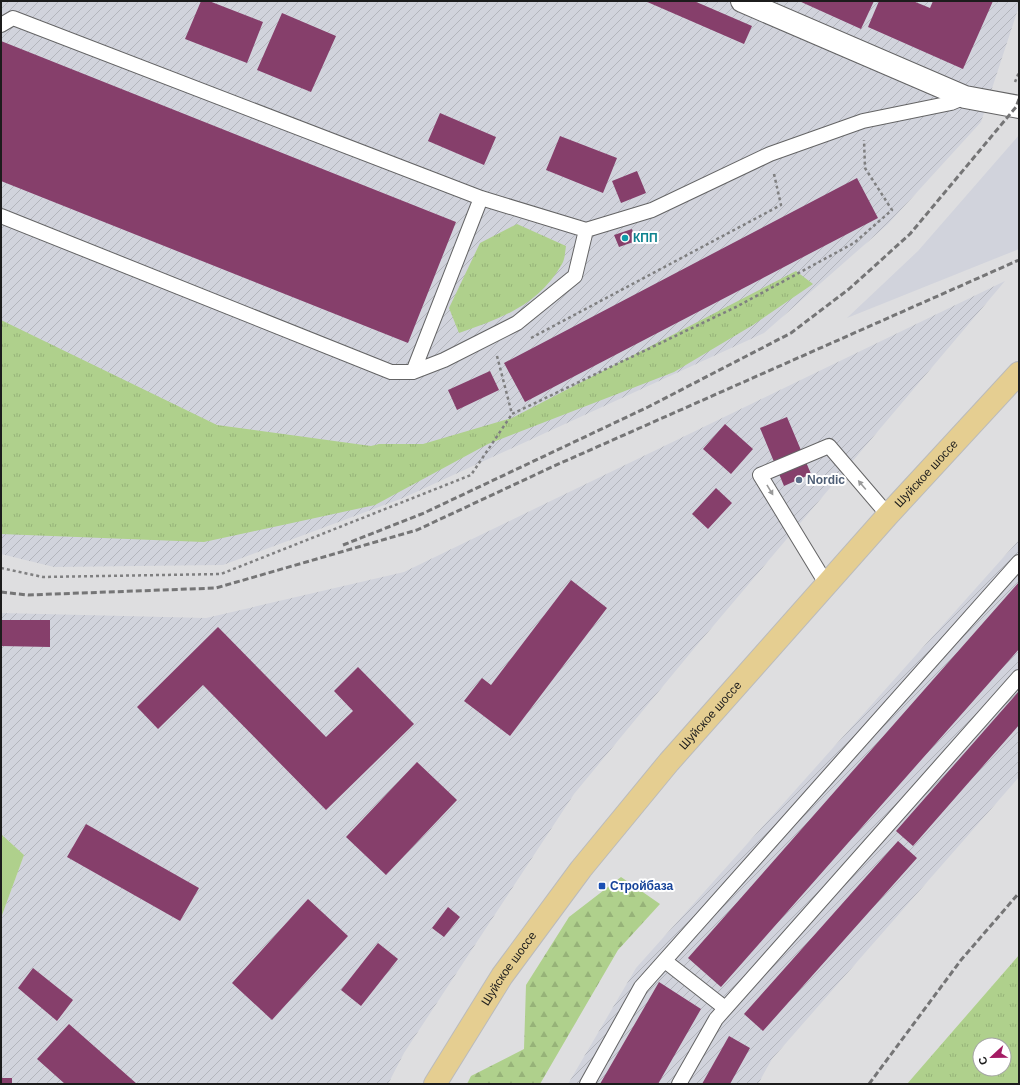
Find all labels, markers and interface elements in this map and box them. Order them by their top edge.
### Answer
place label: КПП [633,231,658,245]
marker: КПП [620,233,630,243]
street label: Шуйское шоссе [892,437,961,510]
place label: Nordic [807,473,845,487]
marker: Nordic [794,475,804,485]
one-way arrow [858,480,867,491]
one-way arrow [766,484,773,496]
street label: Шуйское шоссе [676,678,745,752]
place label: Стройбаза [610,879,674,893]
marker: Стройбаза [597,881,607,891]
street label: Шуйское шоссе [478,929,539,1008]
north arrow [972,1037,1012,1077]
text: С [976,1055,990,1067]

